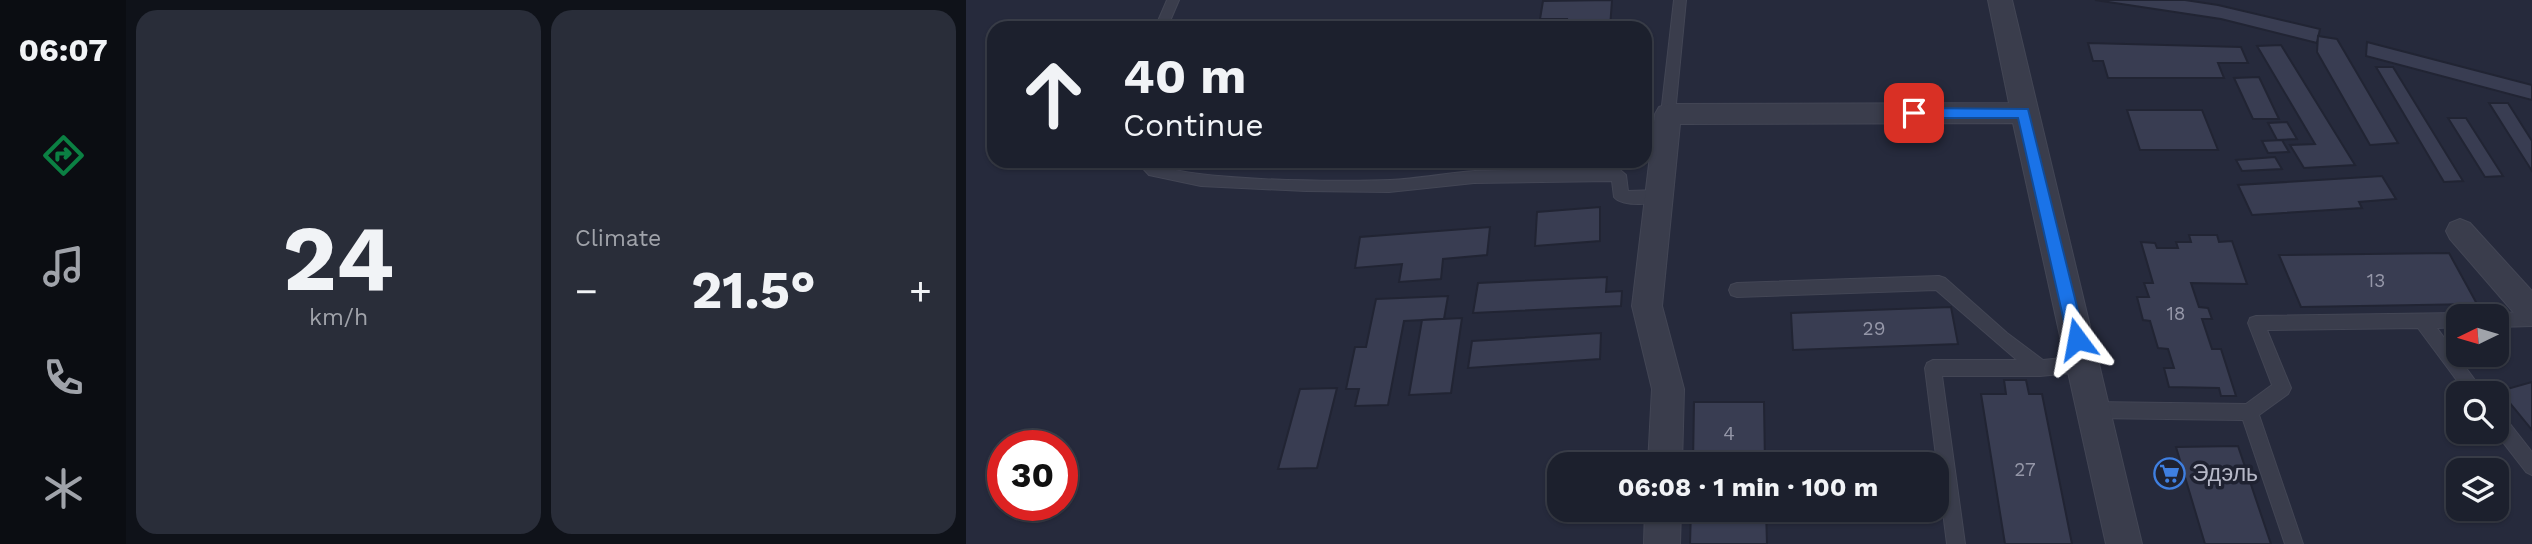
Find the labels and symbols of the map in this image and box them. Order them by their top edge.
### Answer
pin [1884,83,1944,143]
house number: 13 [2367,269,2385,292]
position arrow [2040,302,2114,376]
house number: 18 [2166,302,2186,325]
north arrow [2446,304,2510,368]
house number: 29 [1863,317,1885,340]
house number: 4 [1723,422,1735,445]
speed limit sign: 30 [987,430,1078,521]
supermarket icon: Эдэль [2152,456,2186,490]
house number: 27 [2014,458,2036,481]
place label: Эдэль [2192,460,2258,487]

